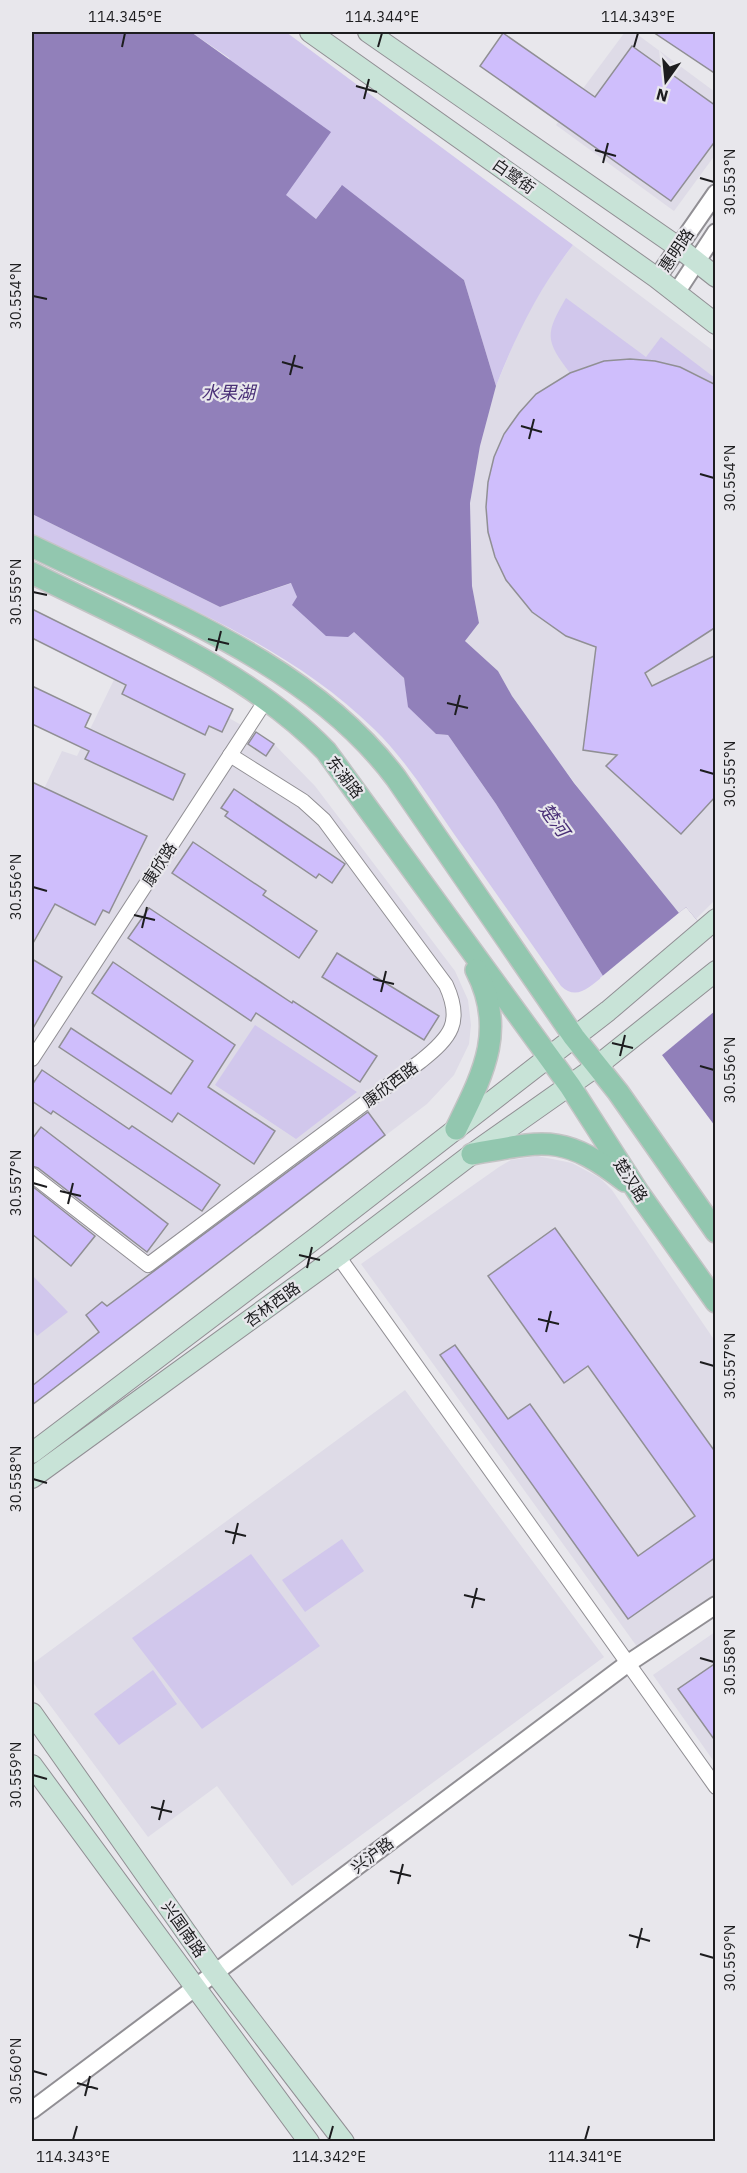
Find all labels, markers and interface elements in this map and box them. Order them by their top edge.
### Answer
text: 114.345°E [88,7,162,26]
text: 114.344°E [345,7,419,26]
text: 114.343°E [601,7,675,26]
north arrow [636,51,696,111]
text: N [654,84,670,107]
text: 30.553°N [720,149,739,215]
street label: 白鹭街 [489,154,539,198]
street label: 惠明路 [654,225,698,275]
text: 30.554°N [6,263,25,329]
water label: 水果湖 [201,381,258,404]
text: 30.554°N [720,445,739,511]
text: 30.555°N [6,559,25,625]
text: 30.555°N [720,741,739,807]
street label: 东湖路 [322,752,368,802]
water label: 楚河 [535,798,576,843]
street label: 康欣路 [138,838,180,890]
text: 30.556°N [6,854,25,920]
text: 30.556°N [720,1037,739,1103]
street label: 康欣西路 [358,1057,422,1111]
text: 30.557°N [6,1150,25,1216]
street label: 楚汉路 [610,1154,652,1206]
street label: 杏林西路 [240,1277,304,1331]
text: 30.557°N [720,1333,739,1399]
text: 30.558°N [6,1446,25,1512]
text: 30.558°N [720,1629,739,1695]
text: 30.559°N [6,1742,25,1808]
street label: 兴沪路 [347,1833,397,1877]
street label: 兴国南路 [157,1897,211,1961]
text: 30.559°N [720,1925,739,1991]
text: 30.560°N [6,2038,25,2104]
text: 114.343°E [36,2147,110,2166]
text: 114.342°E [292,2147,366,2166]
text: 114.341°E [548,2147,622,2166]

